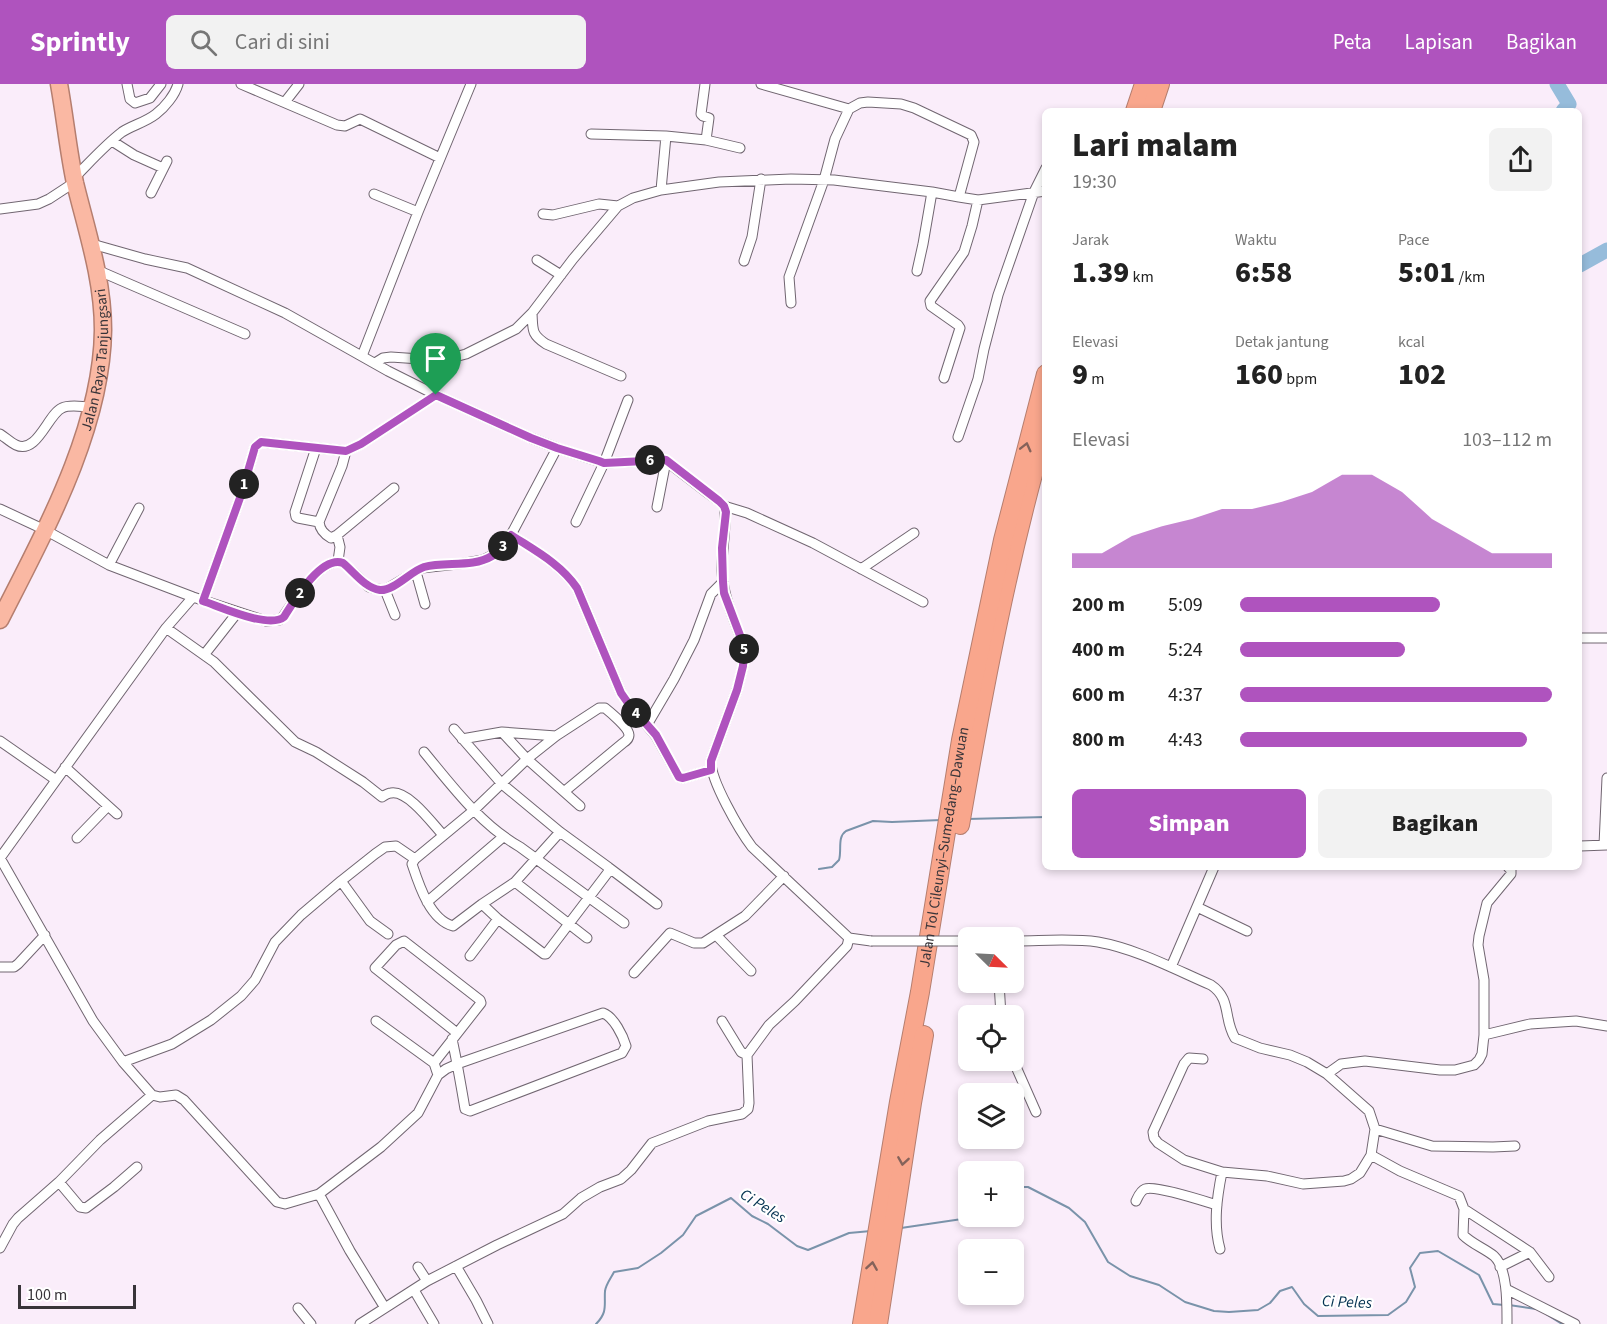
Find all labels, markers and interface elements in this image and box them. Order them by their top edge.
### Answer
search box [166,15,586,69]
text: Sprintly [30,22,130,62]
icon: search [187,26,220,59]
text: Cari di sini [235,26,330,58]
text: Peta [1333,27,1372,57]
text: Lapisan [1405,27,1473,57]
text: Bagikan [1506,27,1577,57]
text: Lari malam [1072,122,1238,169]
button: share [1489,128,1552,191]
text: 19:30 [1072,168,1117,196]
text: Jarak [1072,229,1109,251]
text: Waktu [1235,229,1277,251]
text: Pace [1398,229,1429,251]
text: 1.39 [1072,251,1129,294]
text: 6:58 [1235,251,1292,294]
text: 5:01 [1398,251,1455,294]
text: km [1129,266,1154,288]
text: /km [1455,266,1485,288]
street label: Jalan Raya Tanjungsari [75,287,114,434]
text: Elevasi [1072,331,1118,353]
text: Detak jantung [1235,331,1329,353]
text: kcal [1398,331,1425,353]
pin [410,333,461,395]
icon: arrive [419,342,452,375]
text: 9 [1072,353,1088,396]
text: 160 [1235,353,1283,396]
text: 102 [1398,353,1446,396]
text: m [1088,368,1105,390]
text: bpm [1283,368,1317,390]
text: Elevasi [1072,426,1130,454]
text: 103–112 m [1462,426,1552,454]
one-way arrow [1018,442,1031,452]
pin: 6 [635,445,665,475]
text: 6 [646,449,654,471]
pin: 1 [229,469,259,499]
text: 1 [240,473,248,495]
pin: 3 [488,531,518,561]
text: 3 [499,535,507,557]
pin: 2 [285,578,315,608]
text: 2 [296,582,304,604]
text: 200 m [1072,591,1125,619]
text: 5:09 [1168,591,1203,619]
pin: 5 [729,634,759,664]
text: 400 m [1072,636,1125,664]
text: 5:24 [1168,636,1203,664]
text: 5 [740,638,748,660]
text: 600 m [1072,681,1125,709]
text: 4:37 [1168,681,1203,709]
pin: 4 [621,698,651,728]
text: 4 [632,702,640,724]
street label: Jalan Tol Cileunyi–Sumedang–Dawuan [914,725,974,969]
text: 800 m [1072,726,1125,754]
text: 4:43 [1168,726,1203,754]
button: Simpan [1072,789,1306,858]
button: Bagikan [1318,789,1552,858]
north arrow [958,927,1024,993]
map controls [958,927,1024,1305]
button: locate [958,1005,1024,1071]
button: layers [958,1083,1024,1149]
one-way arrow [898,1156,910,1166]
button: + [958,1161,1024,1227]
water label: Ci Peles [736,1183,791,1229]
button: − [958,1239,1024,1305]
one-way arrow [865,1262,878,1272]
scale bar [18,1282,136,1310]
text: 100 m [27,1284,67,1306]
water label: Ci Peles [1322,1290,1373,1314]

